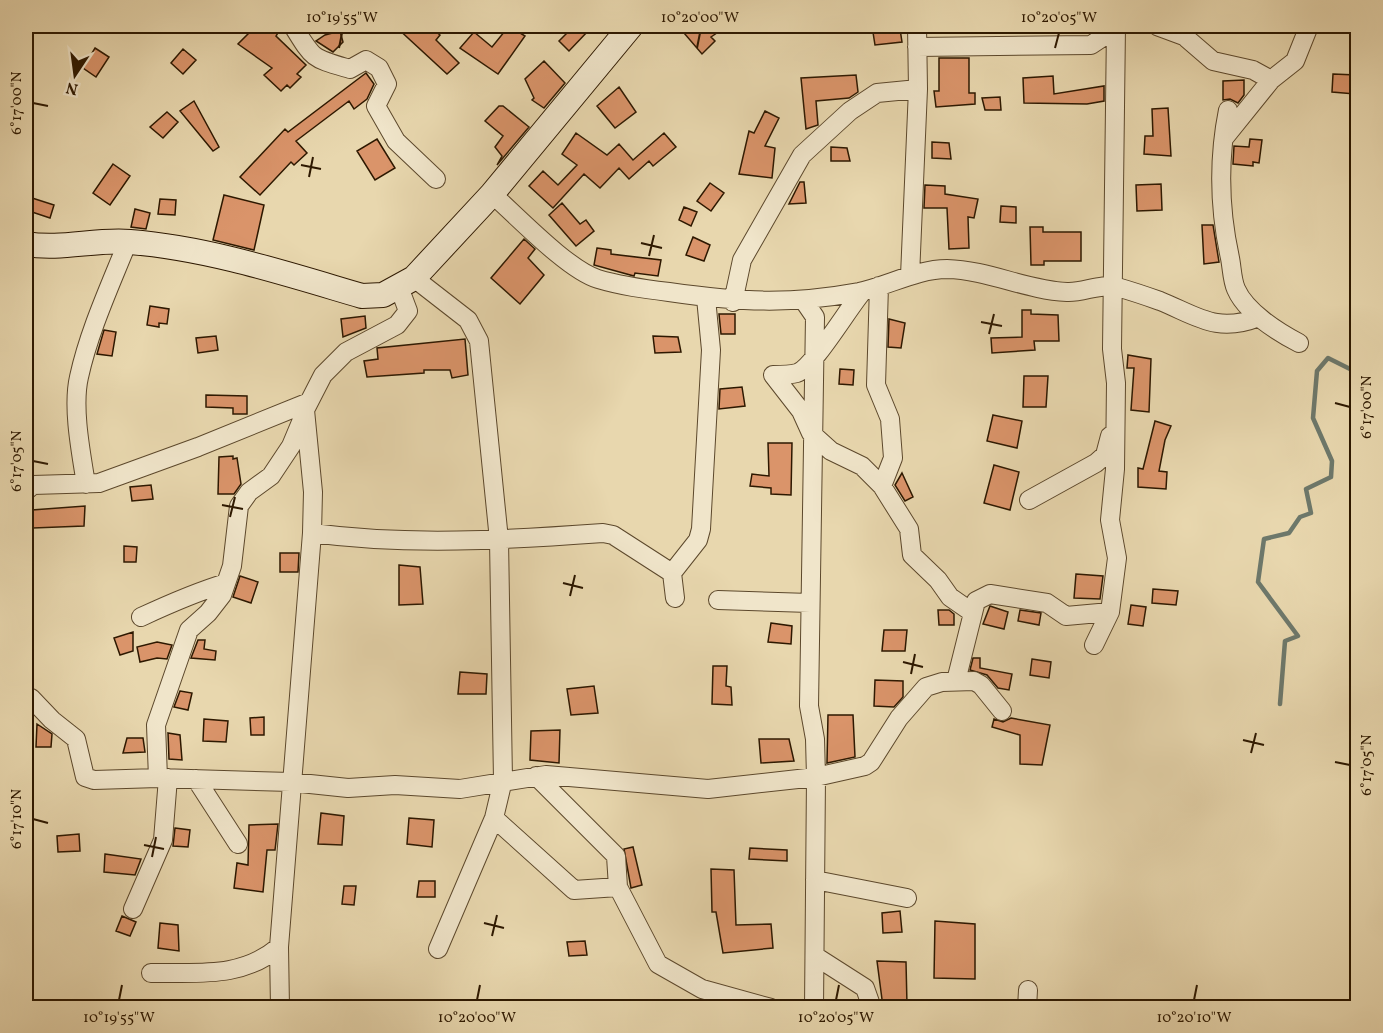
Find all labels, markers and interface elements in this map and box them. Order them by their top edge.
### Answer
text: 10°19'55"W [306,8,378,29]
text: 10°20'00"W [661,8,739,29]
text: 10°20'05"W [1021,8,1097,29]
north arrow [45,45,105,105]
text: 6°17'00"N [7,71,28,135]
text: N [64,76,80,100]
text: 6°17'00"N [1357,375,1378,439]
text: 6°17'05"N [7,430,28,492]
text: 6°17'05"N [1357,734,1378,796]
text: 6°17'10"N [7,789,28,849]
text: 10°19'55"W [83,1008,155,1029]
text: 10°20'00"W [438,1008,516,1029]
text: 10°20'05"W [798,1008,874,1029]
text: 10°20'10"W [1156,1008,1232,1029]

